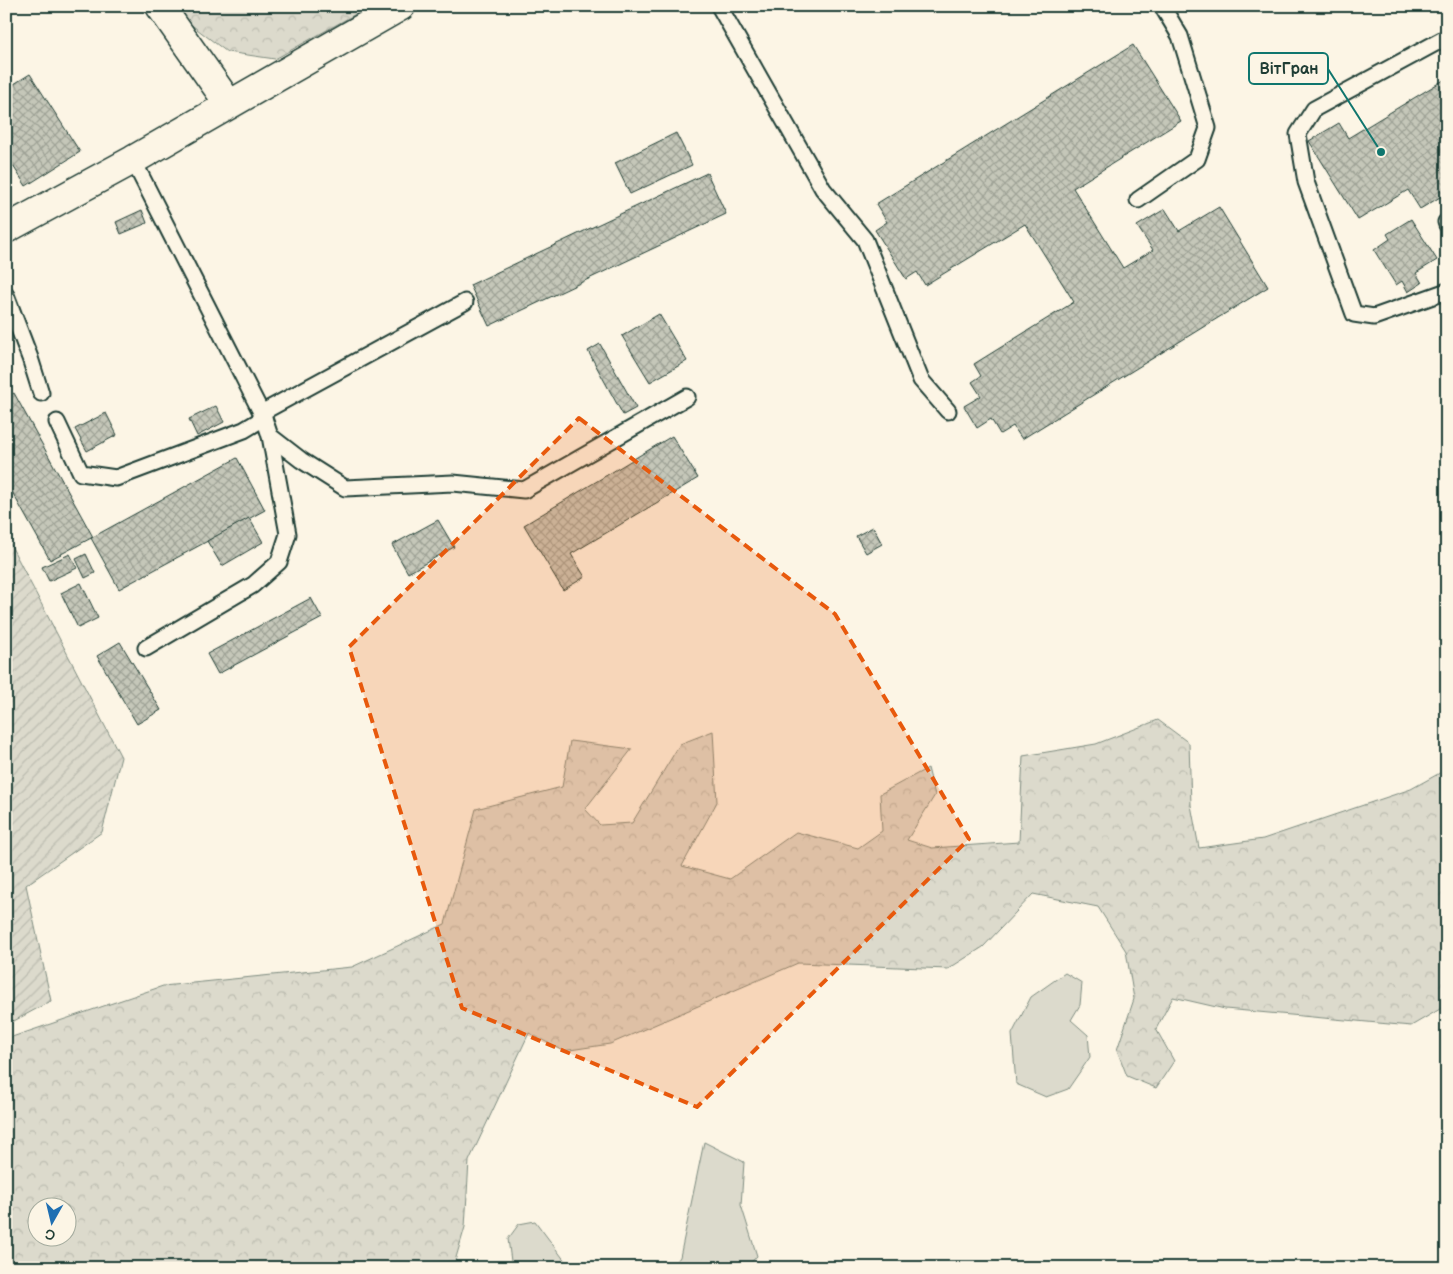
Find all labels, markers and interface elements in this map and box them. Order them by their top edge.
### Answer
callout: ВітГран [1249,53,1328,84]
text: ВітГран [1260,60,1318,79]
north arrow [28,1196,78,1246]
text: С [44,1225,56,1243]

